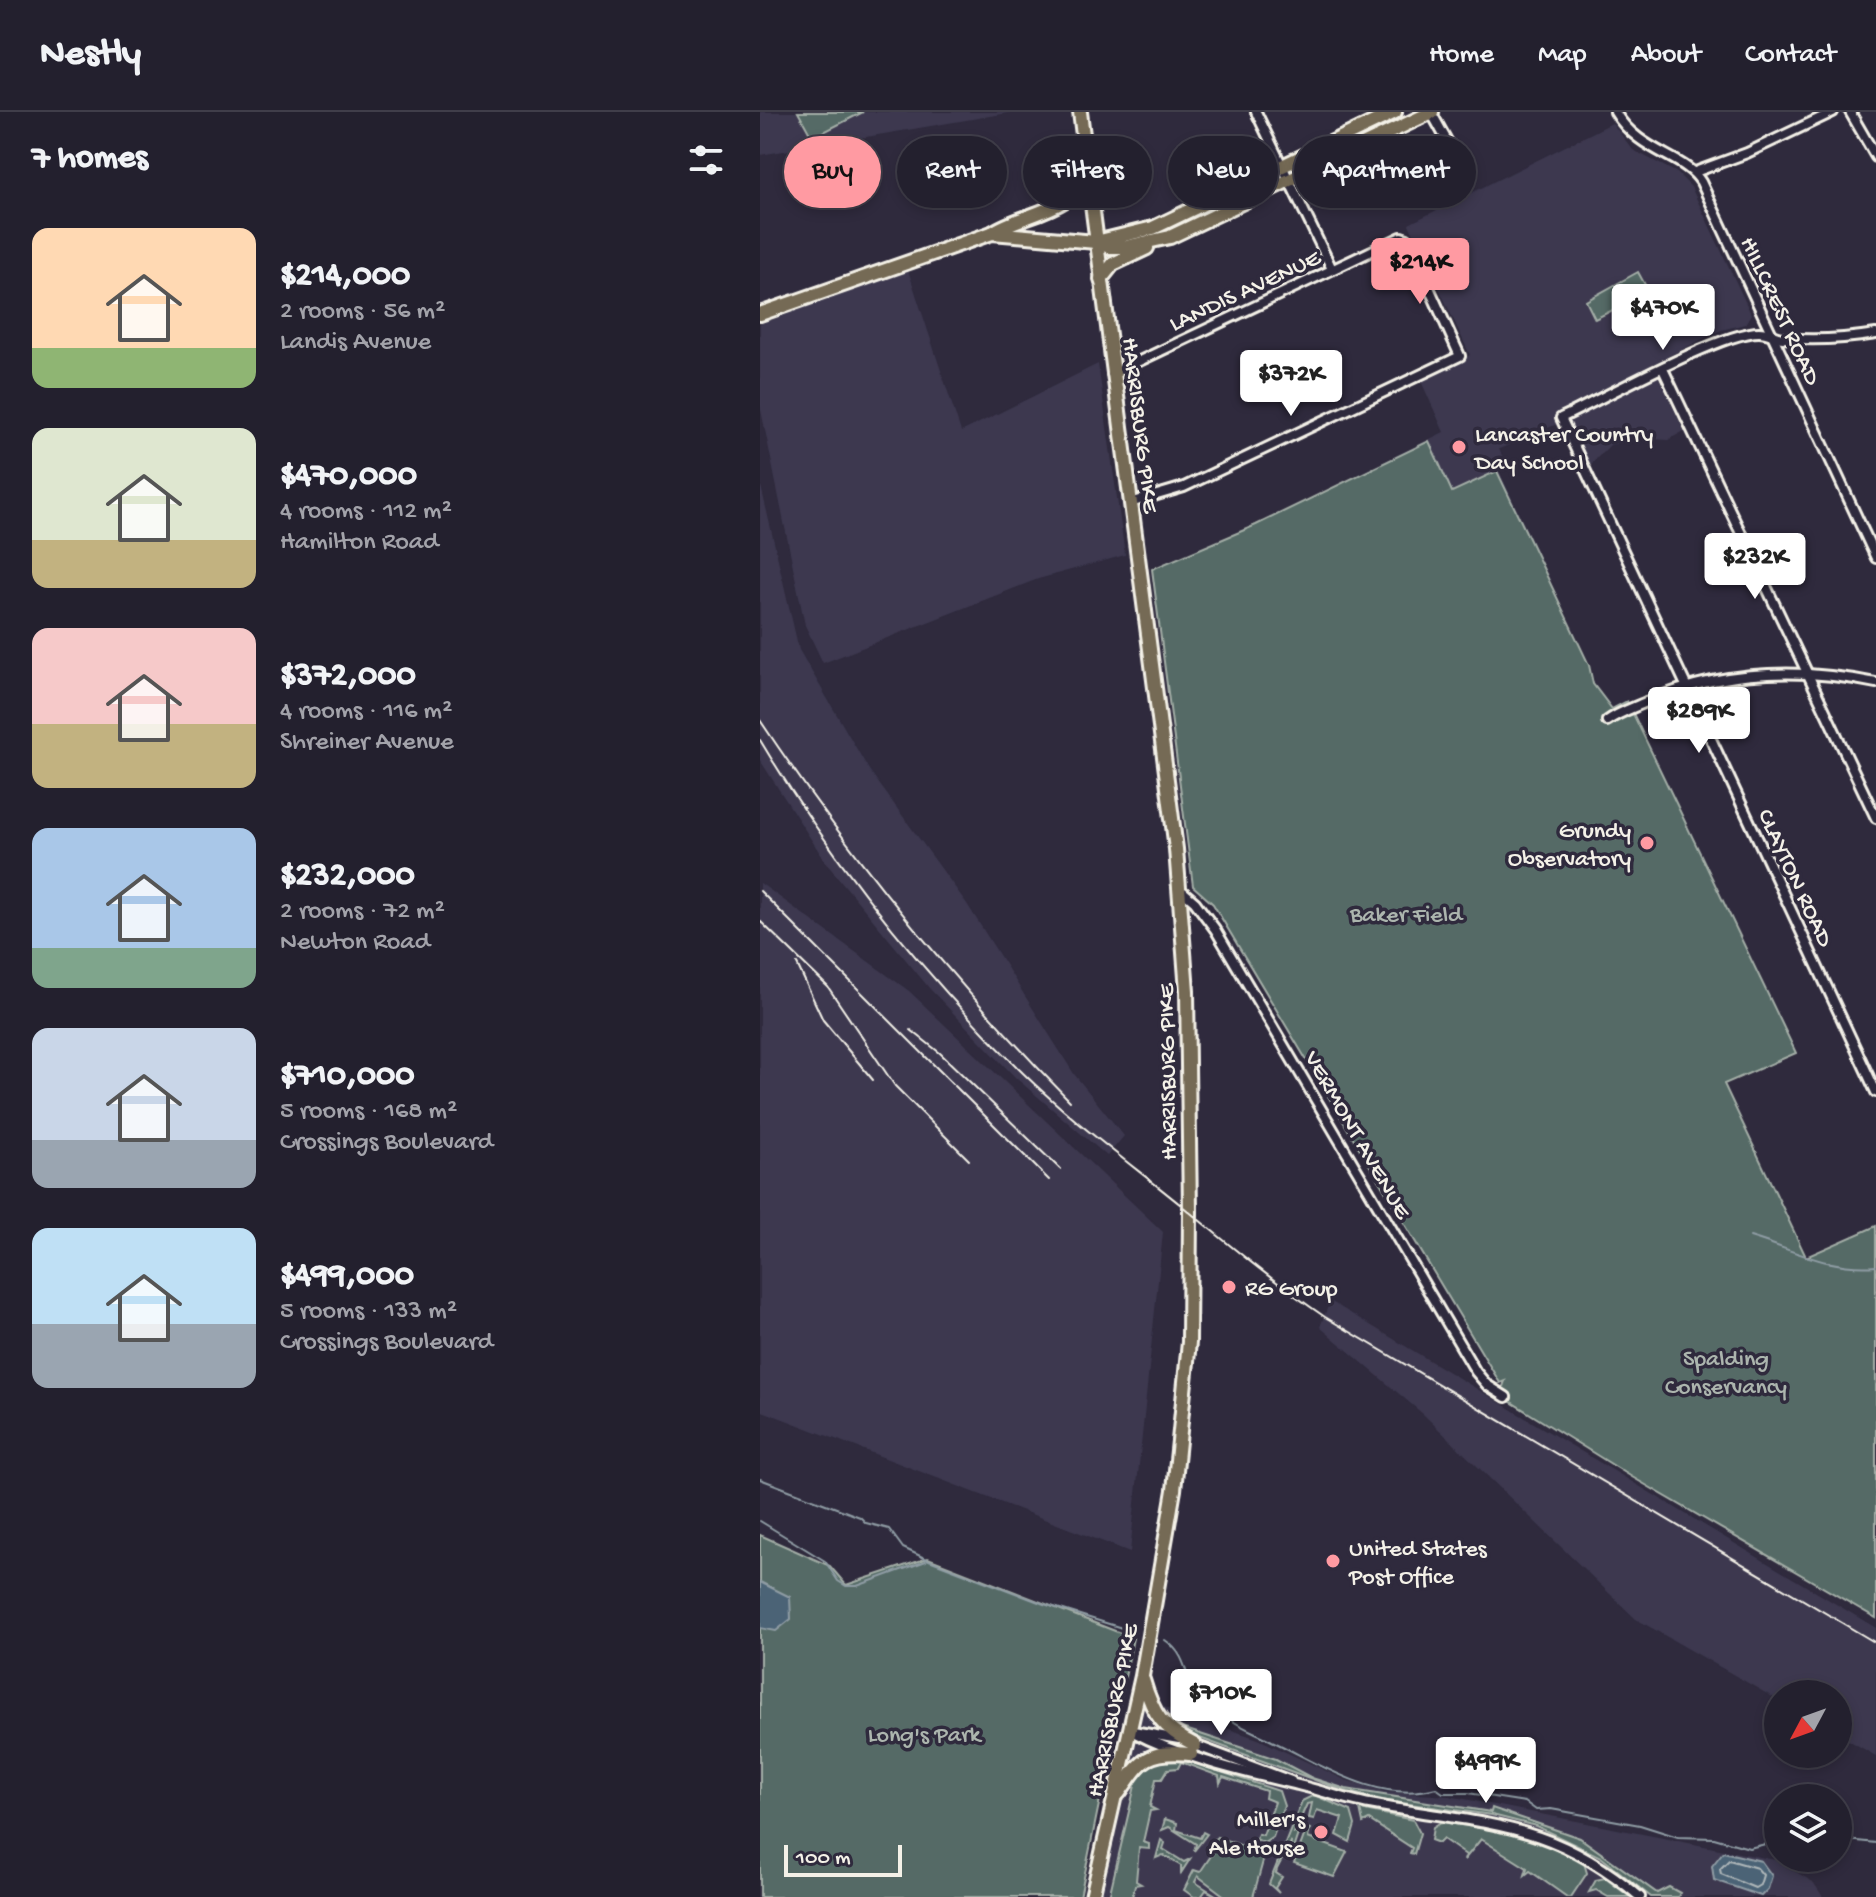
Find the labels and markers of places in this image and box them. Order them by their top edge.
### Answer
pin: $214K [1364,238,1476,306]
pin: $470K [1607,284,1719,352]
pin: $372K [1235,350,1347,418]
place label: Lancaster Country Day School [1473,422,1654,479]
marker: Lancaster Country Day School [1450,438,1468,456]
pin: $232K [1699,533,1811,601]
pin: $289K [1643,687,1755,755]
place label: Grundy Observatory [1508,818,1631,875]
marker: Grundy Observatory [1638,834,1656,852]
place label: RG Group [1245,1276,1338,1305]
marker: RG Group [1220,1278,1238,1296]
place label: United States Post Office [1348,1536,1488,1593]
marker: United States Post Office [1324,1552,1342,1570]
pin: $710K [1165,1669,1277,1737]
pin: $499K [1430,1737,1542,1805]
place label: Miller's Ale House [1209,1807,1306,1864]
marker: Miller's Ale House [1312,1823,1330,1841]

